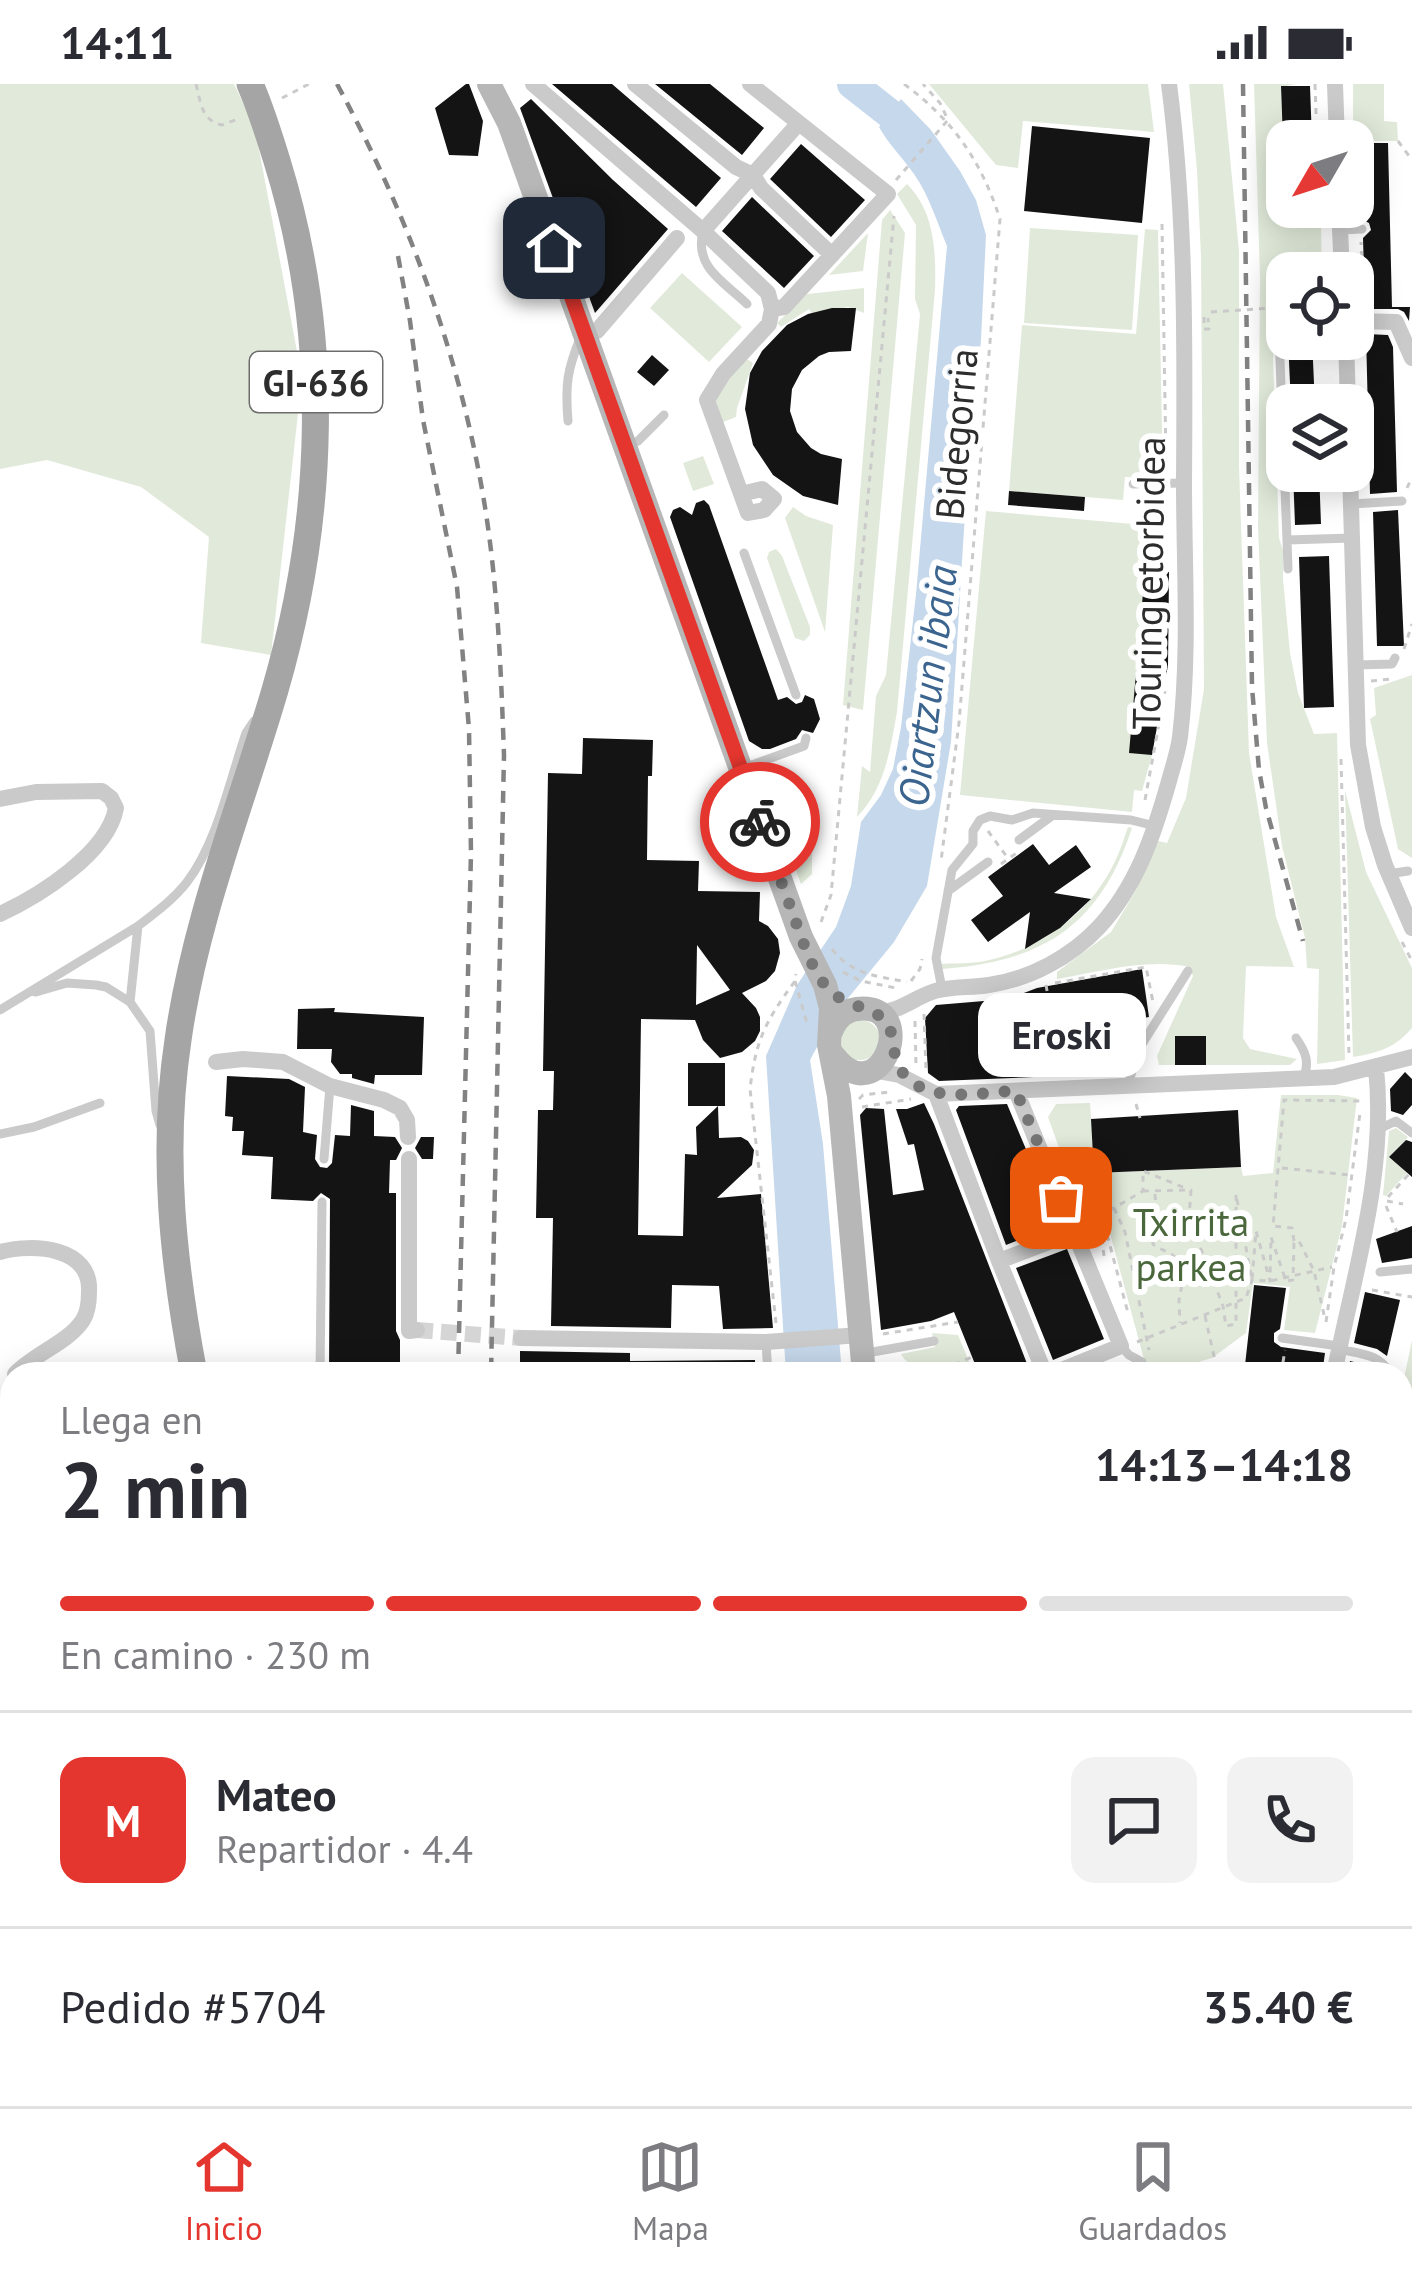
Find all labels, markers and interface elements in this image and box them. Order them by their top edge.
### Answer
text: 14:11 [60,13,174,71]
north arrow [1266,120,1374,228]
map controls [1266,120,1374,492]
pin [503,197,605,299]
icon: home [521,215,587,281]
button: locate [1266,252,1374,360]
street label: Bidegorria [923,346,989,522]
road number: GI-636 [250,352,382,412]
button: layers [1266,384,1374,492]
street label: Touring etorbidea [1120,436,1176,730]
water label: Oiartzun ibaia [885,562,969,810]
courier [700,762,820,882]
icon: bike [727,789,793,855]
callout: Eroski [977,994,1145,1078]
text: Eroski [1011,1009,1113,1060]
pin [1010,1147,1112,1249]
icon: bag [1028,1165,1094,1231]
park label: Txirrita parkea [1133,1196,1249,1292]
text: Llega en [60,1394,203,1445]
text: 14:13–14:18 [1095,1435,1353,1493]
text: 2 min [60,1439,250,1540]
text: En camino · 230 m [60,1629,371,1680]
button: chat [1071,1757,1197,1883]
button: phone [1227,1757,1353,1883]
text: Mateo [216,1765,337,1823]
text: M [105,1791,141,1849]
text: Repartidor · 4.4 [216,1823,473,1874]
text: Pedido #5704 [60,1977,326,2035]
text: 35.40 € [1203,1977,1353,2035]
tab: Inicio [185,2134,263,2249]
tab: Mapa [632,2134,709,2249]
tab: Guardados [1078,2134,1227,2249]

